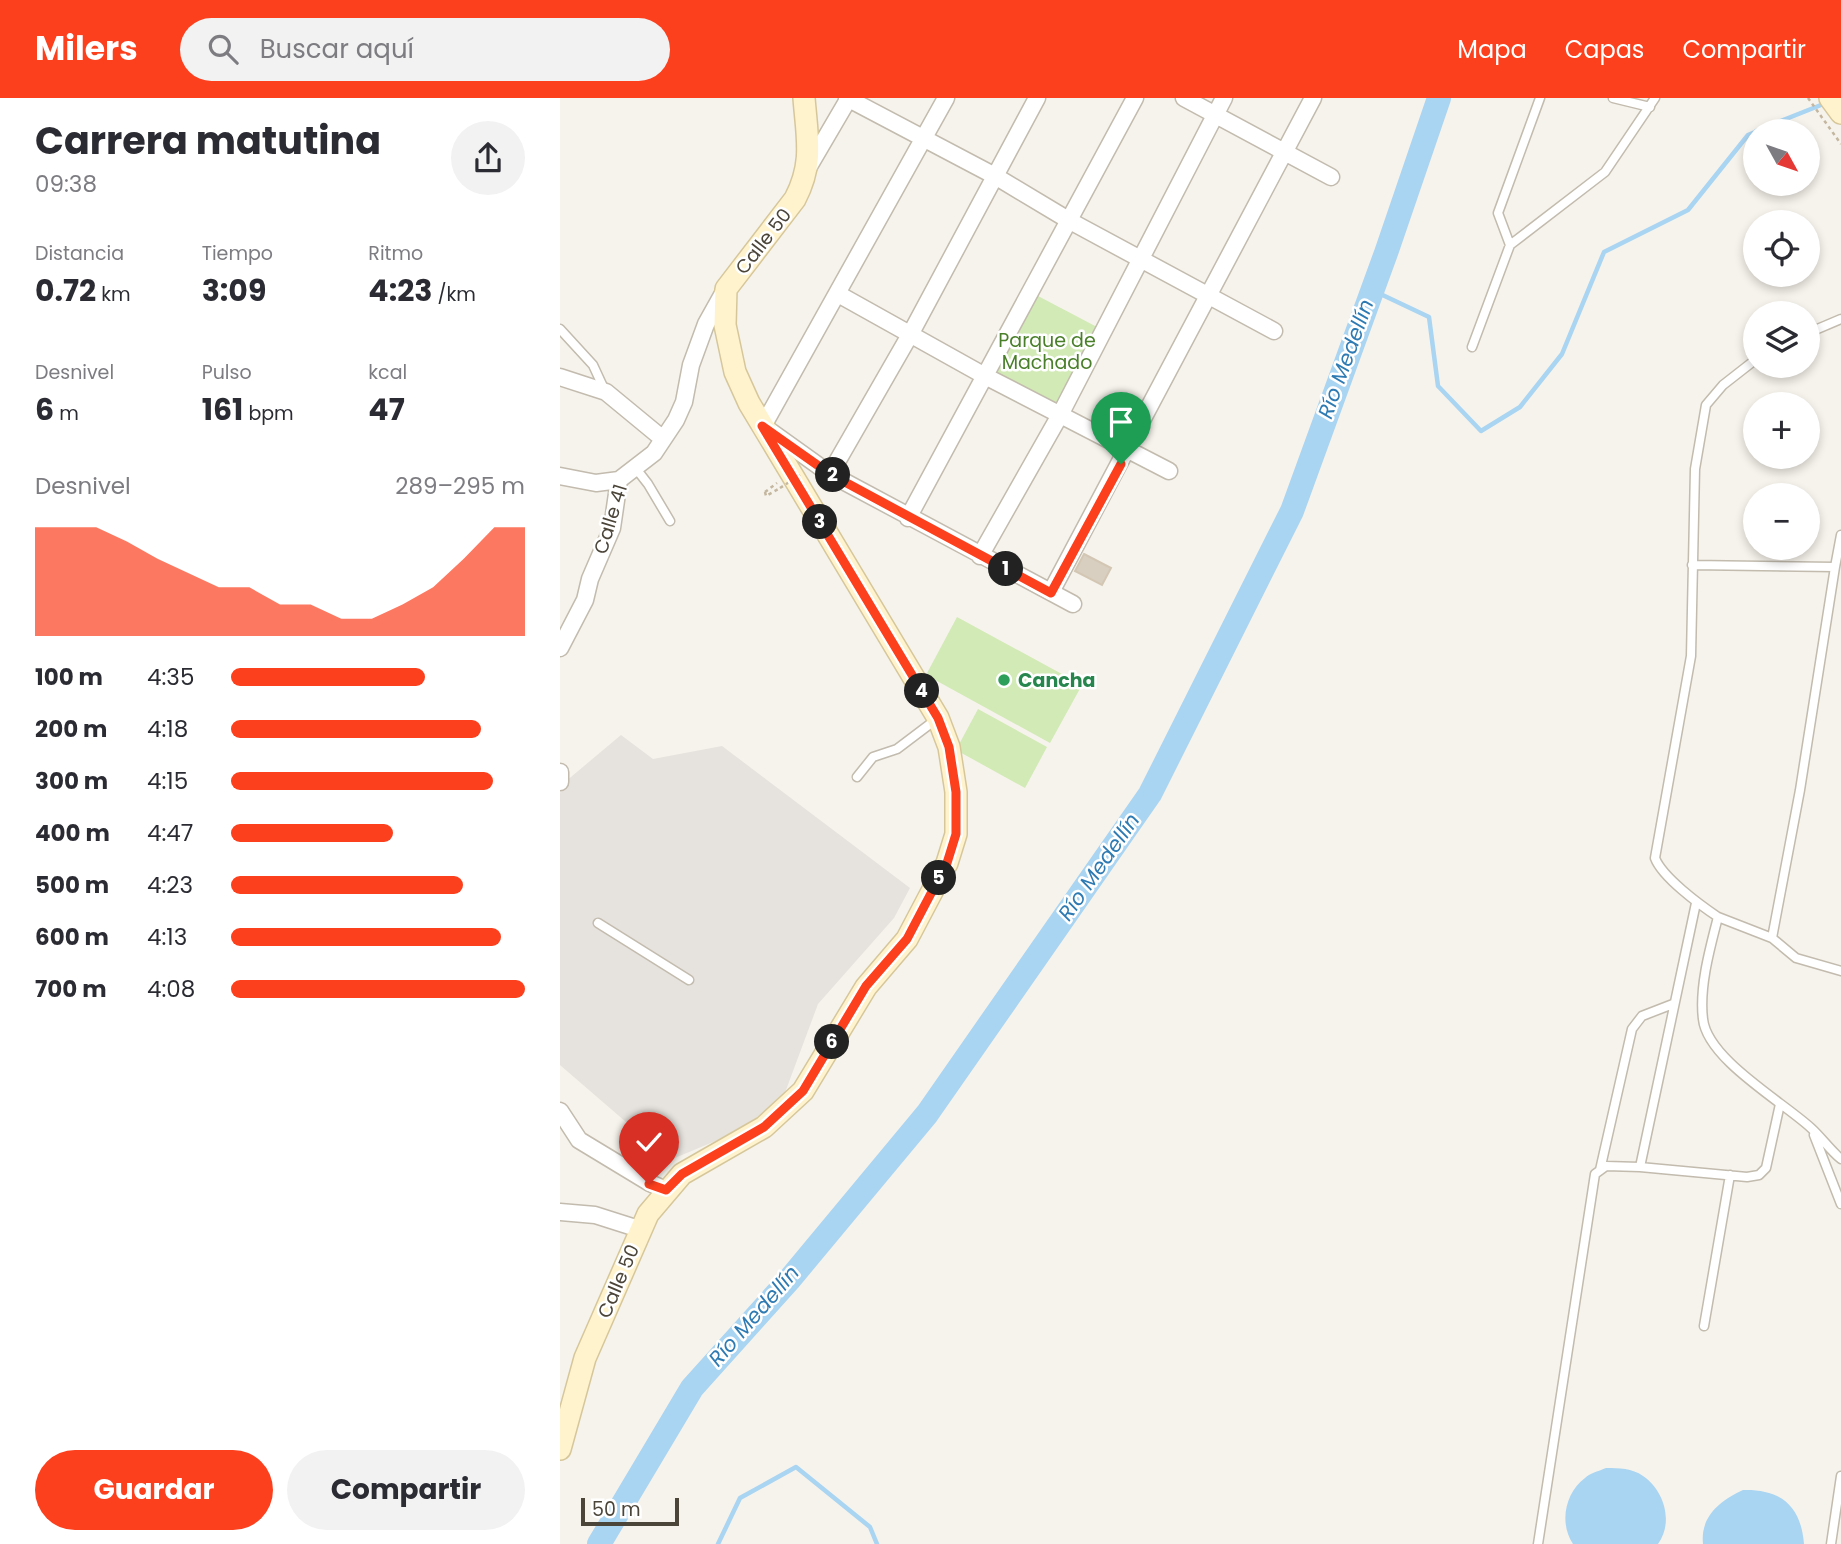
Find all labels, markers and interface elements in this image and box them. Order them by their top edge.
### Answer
search box [180,18,670,81]
text: Milers [35,25,138,72]
icon: search [204,30,242,68]
text: Buscar aquí [260,31,414,67]
text: Mapa [1457,33,1527,66]
text: Capas [1565,33,1644,66]
text: Compartir [1682,33,1806,66]
text: Carrera matutina [35,114,381,167]
north arrow [1743,119,1820,196]
map controls [1743,119,1820,560]
button: share [451,121,525,195]
text: 09:38 [35,168,97,200]
street label: Calle 50 [729,202,798,280]
button: locate [1743,210,1820,287]
text: Distancia [35,240,124,267]
text: Tiempo [202,240,273,267]
text: Ritmo [368,240,423,267]
text: 0.72 [35,269,96,312]
text: 3:09 [202,269,266,312]
text: 4:23 [368,269,432,312]
text: km [96,281,131,308]
text: /km [432,281,476,308]
water label: Río Medellín [1311,295,1381,422]
button: layers [1743,301,1820,378]
park label: Parque de Machado [998,327,1096,376]
text: Desnivel [35,359,114,386]
text: Pulso [202,359,252,386]
text: kcal [368,359,407,386]
text: 6 [35,388,54,431]
text: 161 [202,388,243,431]
text: 47 [368,388,405,431]
pin [1091,392,1151,464]
button: + [1743,392,1820,469]
text: m [54,400,79,427]
text: bpm [243,400,294,427]
icon: arrive [1102,403,1140,441]
pin: 2 [816,458,850,492]
text: 2 [827,461,838,488]
text: Desnivel [35,470,131,502]
text: 289–295 m [395,470,525,502]
street label: Calle 41 [587,481,634,557]
button: − [1743,483,1820,560]
pin: 3 [803,504,838,540]
text: 3 [814,508,825,535]
pin: 1 [988,552,1024,587]
text: 1 [1002,555,1009,582]
text: 100 m [35,661,103,693]
text: 4:35 [147,661,194,693]
place label: Cancha [1018,667,1095,694]
marker: Cancha [996,672,1012,688]
pin: 4 [904,674,940,708]
text: 4 [915,677,928,704]
text: 200 m [35,713,107,745]
text: 4:18 [147,713,188,745]
text: 300 m [35,765,108,797]
text: 4:15 [147,765,188,797]
water label: Río Medellín [1051,807,1146,926]
text: 400 m [35,817,110,849]
text: 4:47 [147,817,193,849]
pin: 5 [922,860,956,896]
text: 5 [932,864,945,891]
text: 500 m [35,869,109,901]
text: 4:23 [147,869,193,901]
text: 600 m [35,921,109,953]
text: 4:13 [147,921,187,953]
text: 700 m [35,973,107,1005]
text: 4:08 [147,973,195,1005]
pin: 6 [814,1024,850,1060]
text: 6 [825,1028,838,1055]
pin [619,1112,679,1184]
icon: check [630,1123,668,1161]
street label: Calle 50 [591,1240,646,1322]
water label: Río Medellín [702,1259,806,1372]
button: Guardar [35,1450,273,1530]
button: Compartir [287,1450,525,1530]
scale bar [581,1495,679,1527]
text: 50 m [592,1496,641,1523]

